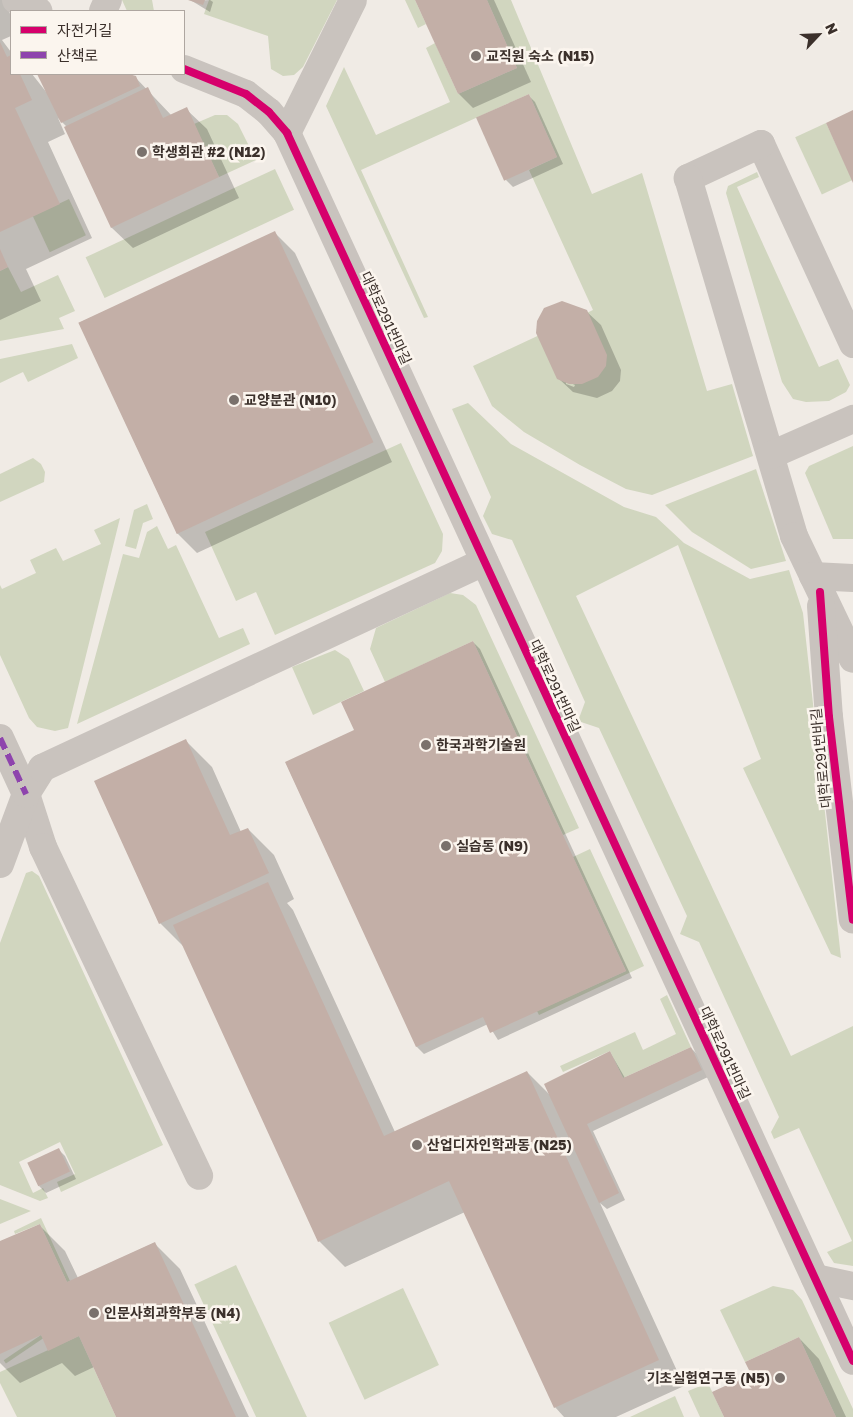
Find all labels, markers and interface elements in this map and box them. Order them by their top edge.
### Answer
legend [10,10,185,75]
north arrow [793,10,843,60]
text: N [822,20,842,37]
text: 자전거길 [57,21,112,39]
text: 산책로 [57,46,98,64]
place label: 교직원 숙소 (N15) [486,48,594,64]
marker: 교직원 숙소 (N15) [470,50,482,62]
place label: 학생회관 #2 (N12) [152,144,266,160]
marker: 학생회관 #2 (N12) [136,146,148,158]
street label: 대학로291번마길 [357,269,415,367]
place label: 교양분관 (N10) [244,392,337,408]
marker: 교양분관 (N10) [228,394,240,406]
street label: 대학로291번마길 [526,637,584,735]
street label: 대학로291번바길 [807,707,835,809]
place label: 한국과학기술원 [436,737,526,753]
marker: 한국과학기술원 [420,739,432,751]
place label: 실습동 (N9) [456,838,528,854]
marker: 실습동 (N9) [440,840,452,852]
street label: 대학로291번마길 [696,1004,754,1102]
place label: 산업디자인학과동 (N25) [427,1137,572,1153]
marker: 산업디자인학과동 (N25) [411,1139,423,1151]
place label: 인문사회과학부동 (N4) [104,1305,241,1321]
marker: 인문사회과학부동 (N4) [88,1307,100,1319]
place label: 기초실험연구동 (N5) [647,1370,770,1386]
marker: 기초실험연구동 (N5) [774,1372,786,1384]

